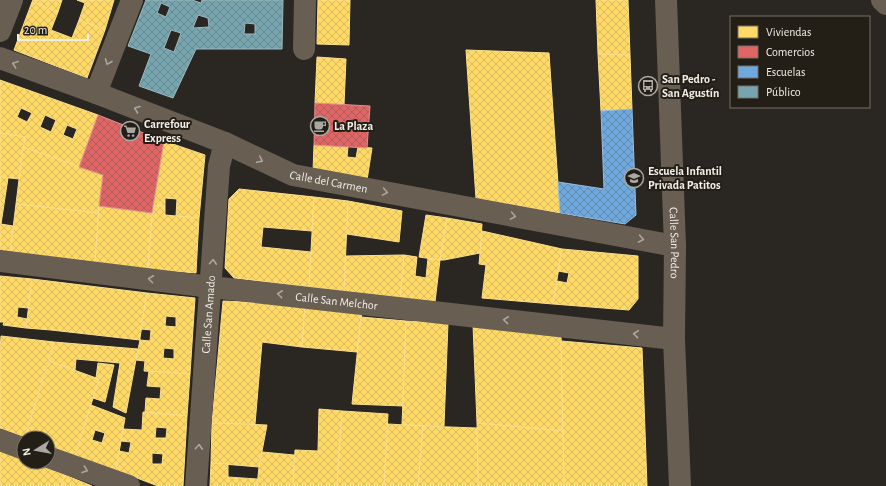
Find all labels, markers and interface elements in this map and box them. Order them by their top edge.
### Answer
scale bar [18,16,88,42]
legend [730,16,870,108]
text: 20 m [24,24,47,36]
text: Viviendas [766,26,812,38]
text: Comercios [766,46,815,58]
one-way arrow [104,59,112,66]
one-way arrow [11,60,18,68]
text: Escuelas [766,66,805,78]
place label: San Pedro - San Agustín [662,73,719,99]
bus stop icon: San Pedro - San Agustín [637,75,659,97]
text: Público [766,86,801,98]
one-way arrow [133,105,140,113]
cafe icon: La Plaza [309,115,331,137]
place label: Carrefour Express [144,118,191,144]
supermarket icon: Carrefour Express [119,120,141,142]
place label: La Plaza [334,120,373,132]
one-way arrow [256,155,264,163]
place label: Escuela Infantil Privada Patitos [648,165,722,191]
school or university icon: Escuela Infantil Privada Patitos [623,167,645,189]
street label: Calle del Carmen [288,168,369,195]
one-way arrow [382,188,388,196]
street label: Calle San Pedro [668,207,681,279]
one-way arrow [510,211,516,220]
one-way arrow [638,235,644,243]
one-way arrow [208,259,217,265]
one-way arrow [148,275,154,284]
street label: Calle San Amado [200,275,217,354]
one-way arrow [277,290,283,299]
street label: Calle San Melchor [295,291,378,312]
one-way arrow [503,316,509,325]
one-way arrow [633,330,639,339]
north arrow [16,430,56,470]
one-way arrow [195,444,204,450]
text: N [21,447,33,457]
one-way arrow [81,466,88,474]

